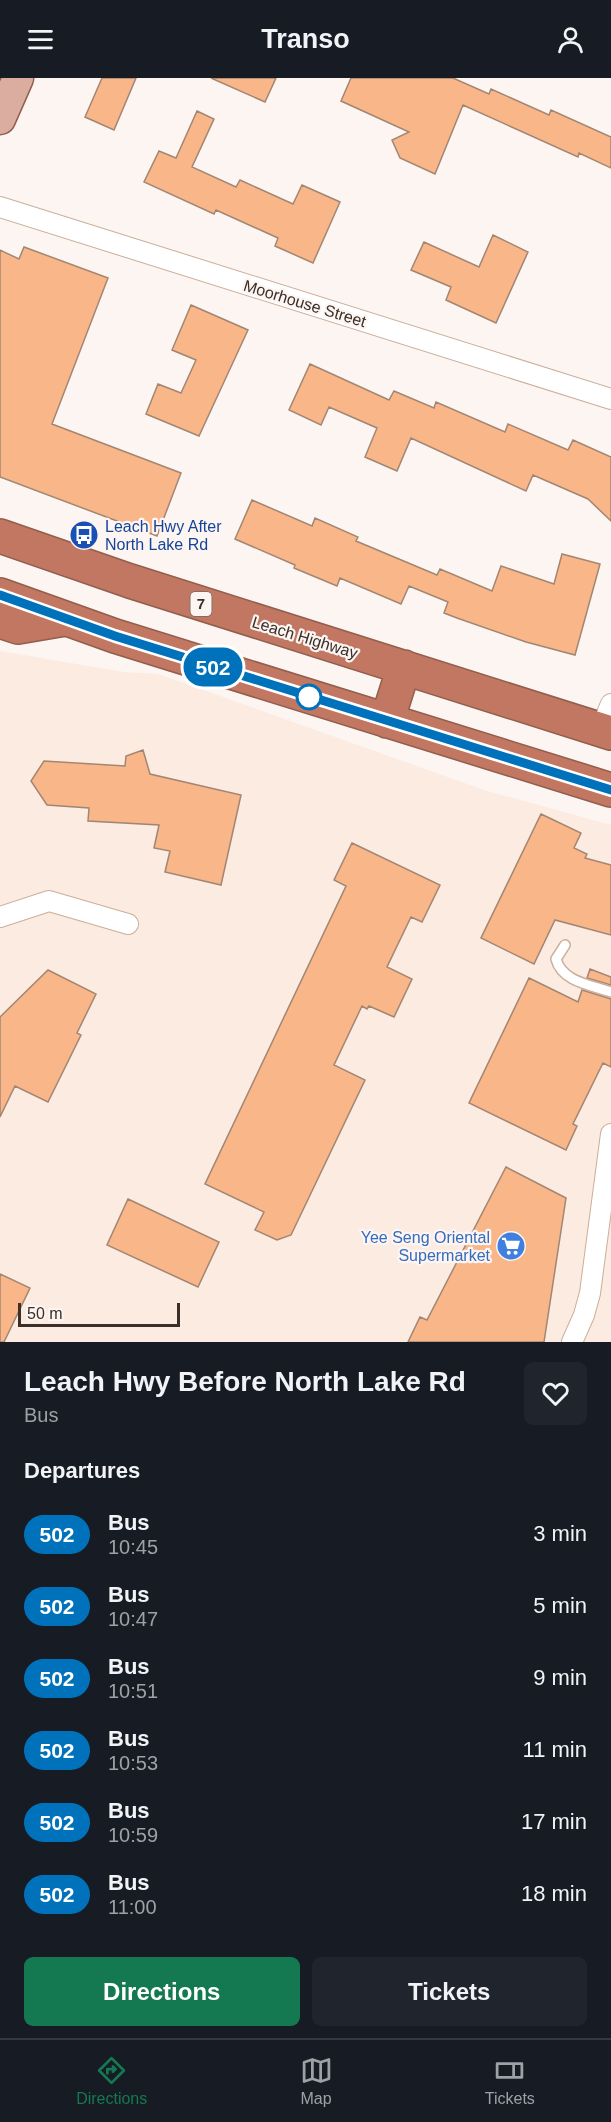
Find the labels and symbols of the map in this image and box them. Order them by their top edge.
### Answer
street label: Moorhouse Street [242,277,369,330]
place label: Leach Hwy After North Lake Rd [105,518,222,553]
bus stop icon: Leach Hwy After North Lake Rd [68,519,100,551]
road number: 7 [190,592,212,616]
street label: Leach Highway [250,613,360,662]
line badge: 502 [178,648,248,686]
unlabelled marker [296,684,322,710]
place label: Yee Seng Oriental Supermarket [361,1229,491,1264]
supermarket icon: Yee Seng Oriental Supermarket [495,1230,527,1262]
scale bar [18,1300,180,1328]

